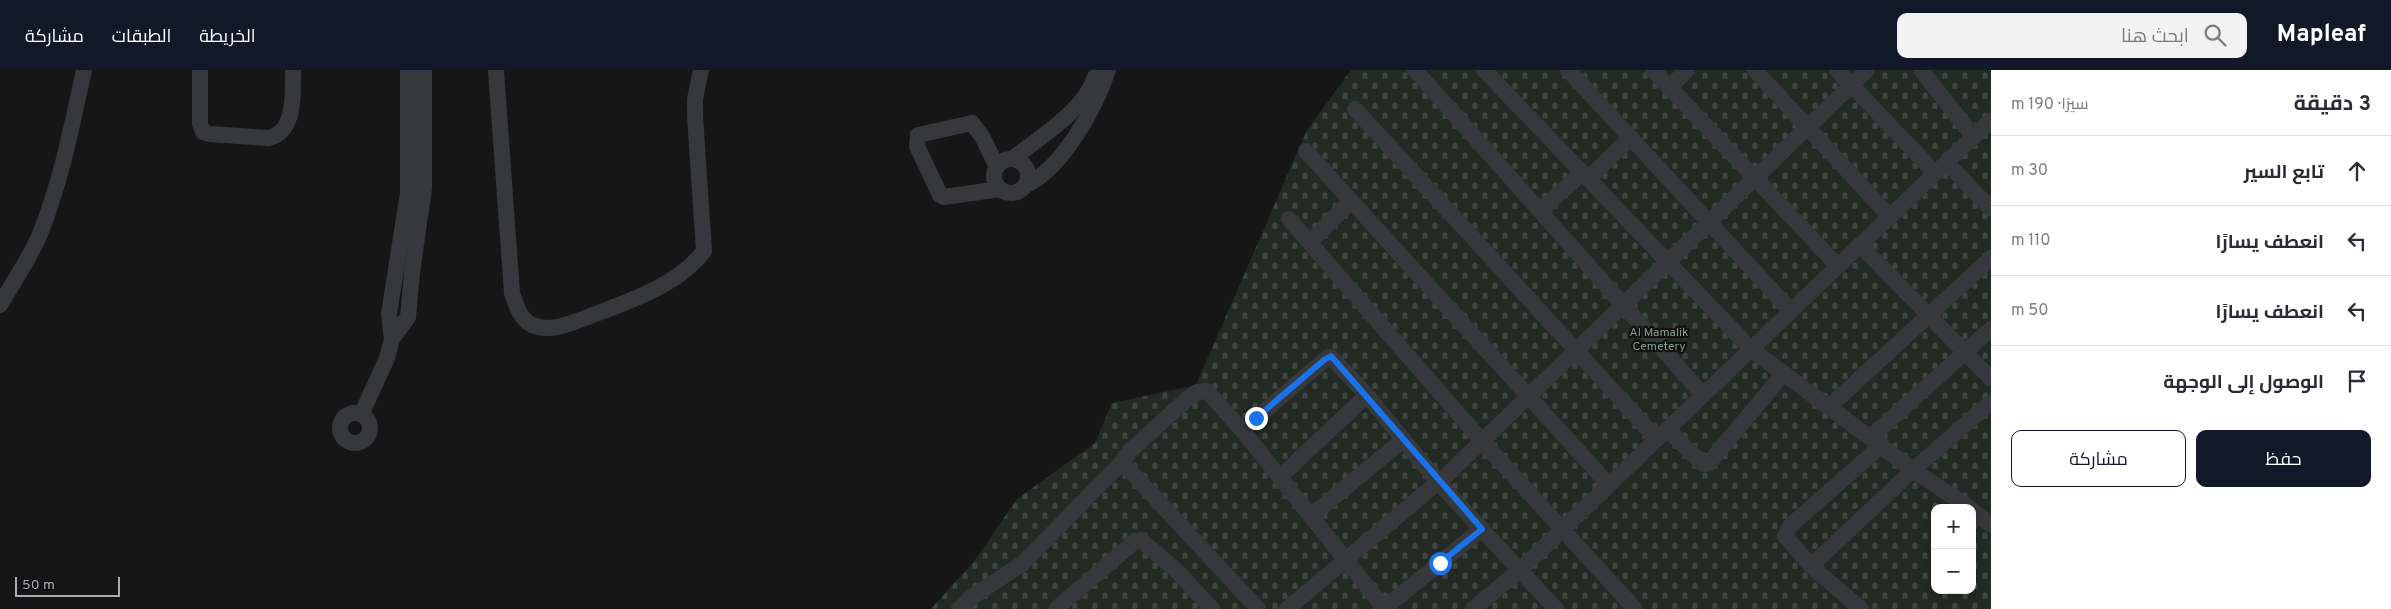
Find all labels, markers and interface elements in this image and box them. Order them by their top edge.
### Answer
search box [1897,13,2247,58]
text: Mapleaf [2277,20,2366,50]
icon: search [2201,21,2229,49]
text: ابحث هنا [2121,25,2189,49]
text: مشاركة [25,26,84,49]
text: الطبقات [112,26,171,49]
text: الخريطة [199,26,256,49]
text: 3 دقيقة [2294,91,2371,118]
text: سيرًا · 190 m [2011,95,2089,115]
icon: ahead [2343,157,2371,185]
text: 30 m [2011,161,2048,181]
text: تابع السير [2244,161,2324,185]
icon: left [2343,227,2371,255]
text: 110 m [2011,231,2051,251]
text: انعطف يسارًا [2216,231,2324,255]
icon: left [2343,297,2371,325]
text: 50 m [2011,301,2049,321]
text: انعطف يسارًا [2216,301,2324,325]
park label: Al Mamalik Cemetery [1630,325,1688,355]
icon: arrive [2343,367,2371,395]
text: الوصول إلى الوجهة [2163,371,2324,395]
route end [1245,407,1268,430]
button: مشاركة [2011,430,2186,487]
button: حفظ [2196,430,2371,487]
map controls [1931,504,1976,594]
button: + [1931,504,1976,549]
button: − [1931,549,1976,594]
route start [1429,552,1452,575]
scale bar [15,574,120,597]
text: 50 m [22,577,55,594]

